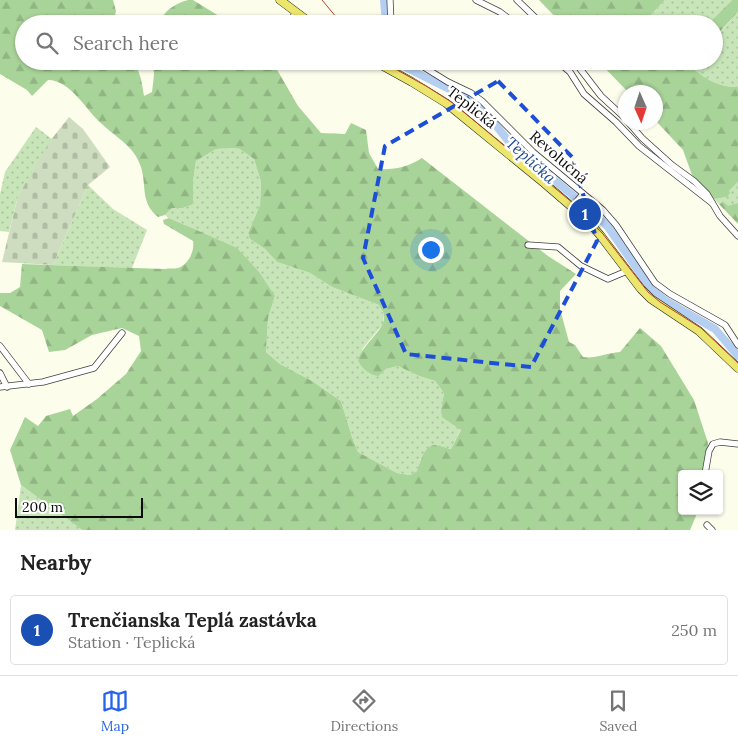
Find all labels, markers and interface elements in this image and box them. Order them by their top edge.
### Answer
search box [15,15,723,70]
icon: search [33,29,61,57]
text: Search here [73,31,179,55]
street label: Teplická [443,82,501,133]
north arrow [618,85,663,130]
street label: Revolučná [526,126,592,188]
water label: Teplička [502,132,560,188]
pin: 1 [569,195,601,233]
your location [418,237,444,263]
map controls [678,470,723,515]
button: layers [678,470,723,515]
scale bar [15,495,142,518]
text: 200 m [22,498,63,516]
text: Nearby [20,549,91,576]
text: Trenčianska Teplá zastávka [68,608,317,632]
text: 1 [34,620,40,640]
text: 250 m [671,620,717,640]
text: Station · Teplická [68,632,195,652]
tab: Map [101,687,129,735]
tab: Directions [330,687,398,735]
tab: Saved [599,687,637,735]

